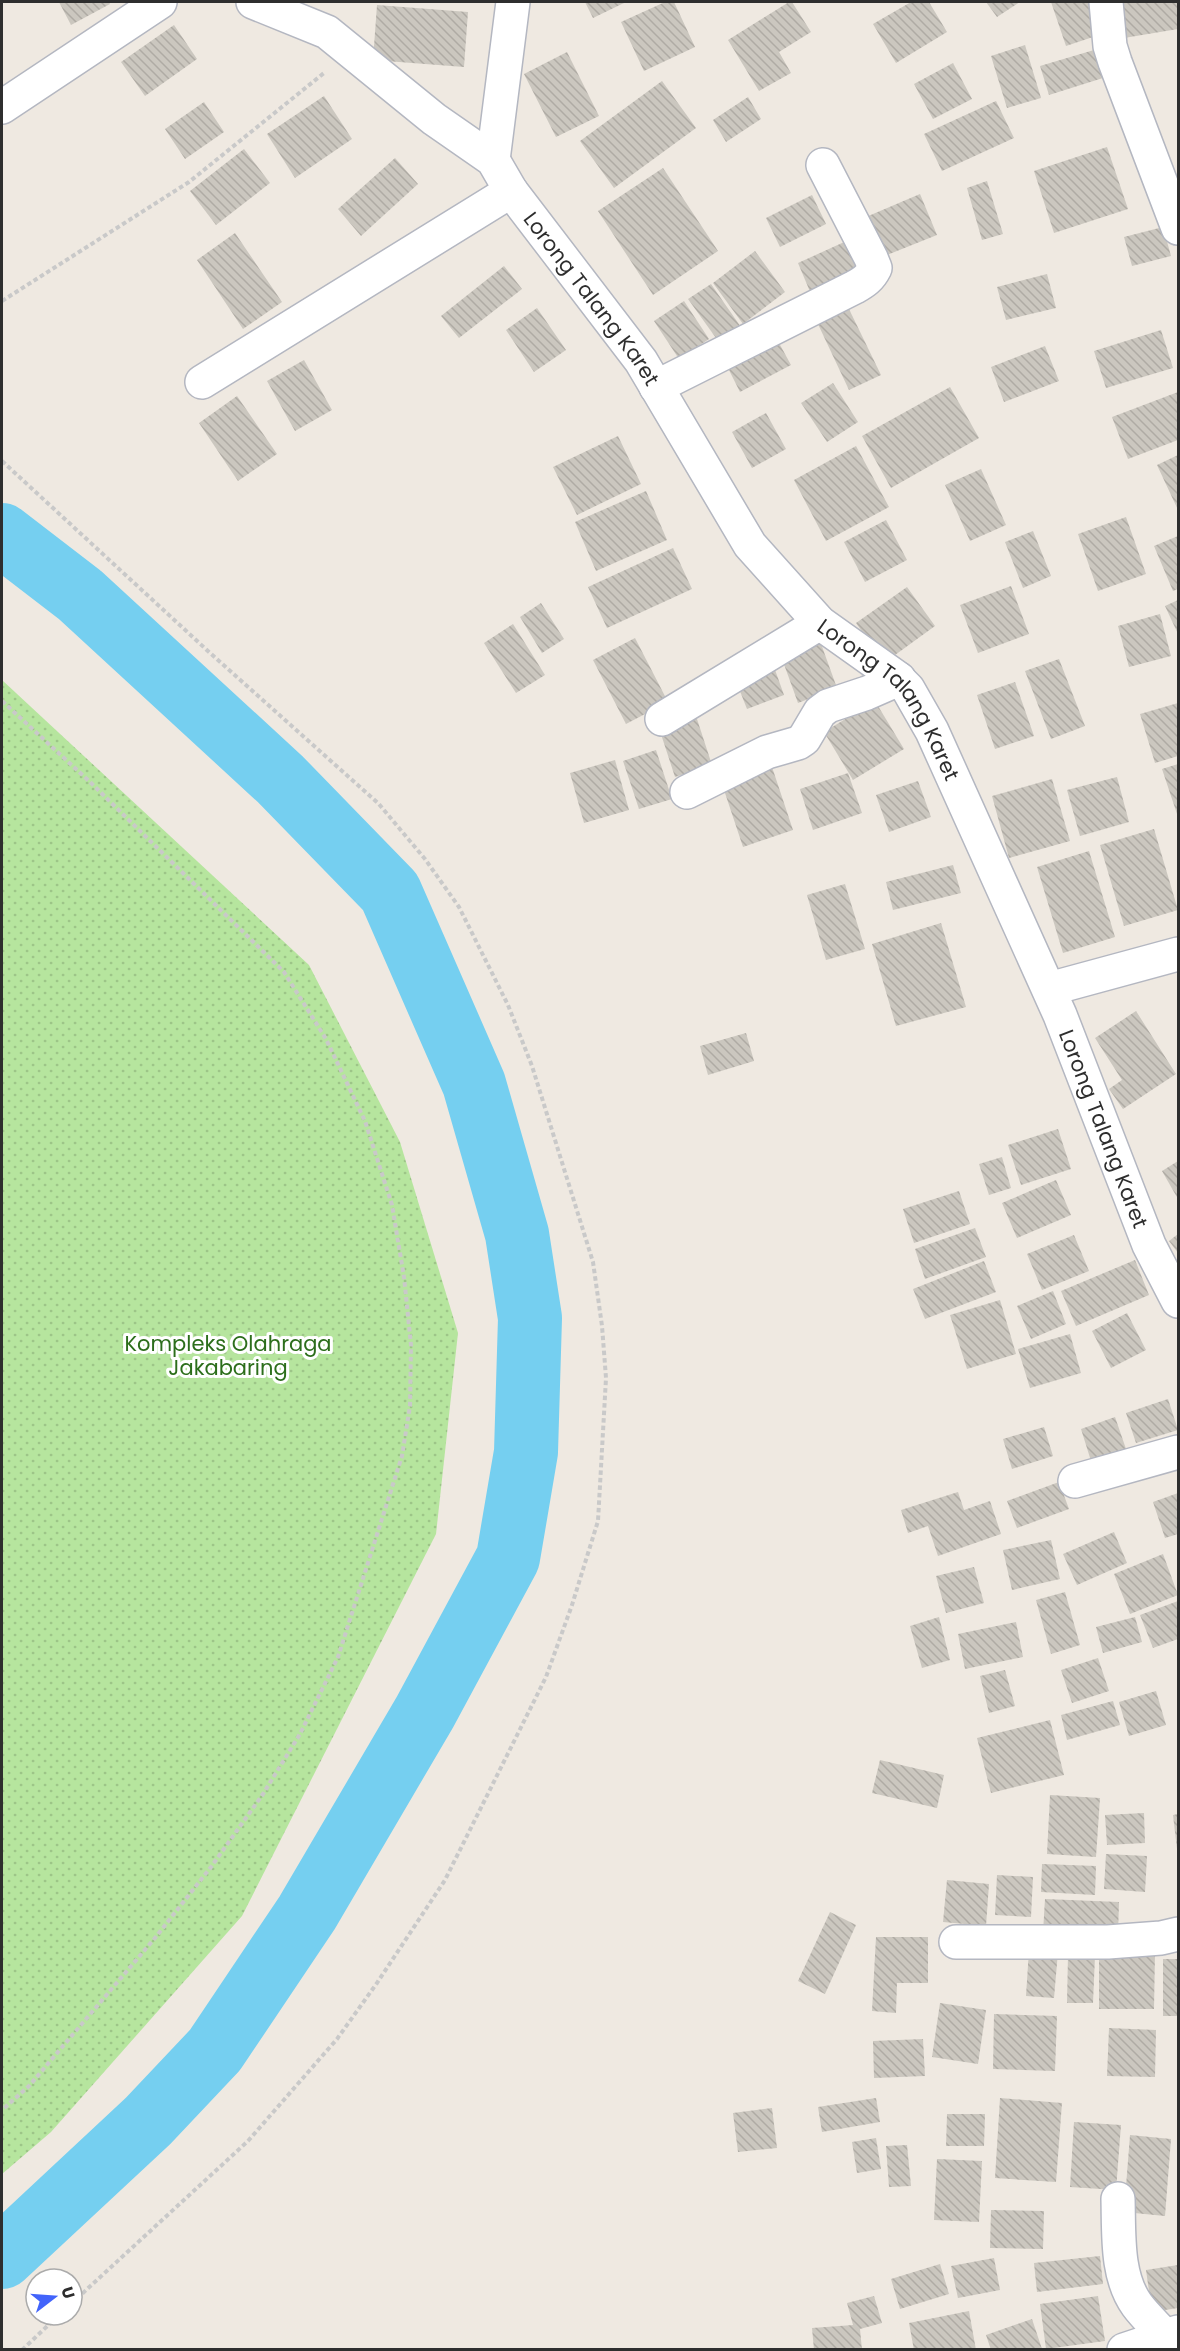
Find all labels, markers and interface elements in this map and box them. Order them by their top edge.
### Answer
street label: Lorong Talang Karet [517,205,667,391]
street label: Lorong Talang Karet [812,612,967,785]
street label: Lorong Talang Karet [1052,1025,1155,1232]
park label: Kompleks Olahraga Jakabaring [124,1329,332,1382]
north arrow [24,2267,84,2327]
text: U [55,2284,81,2302]

